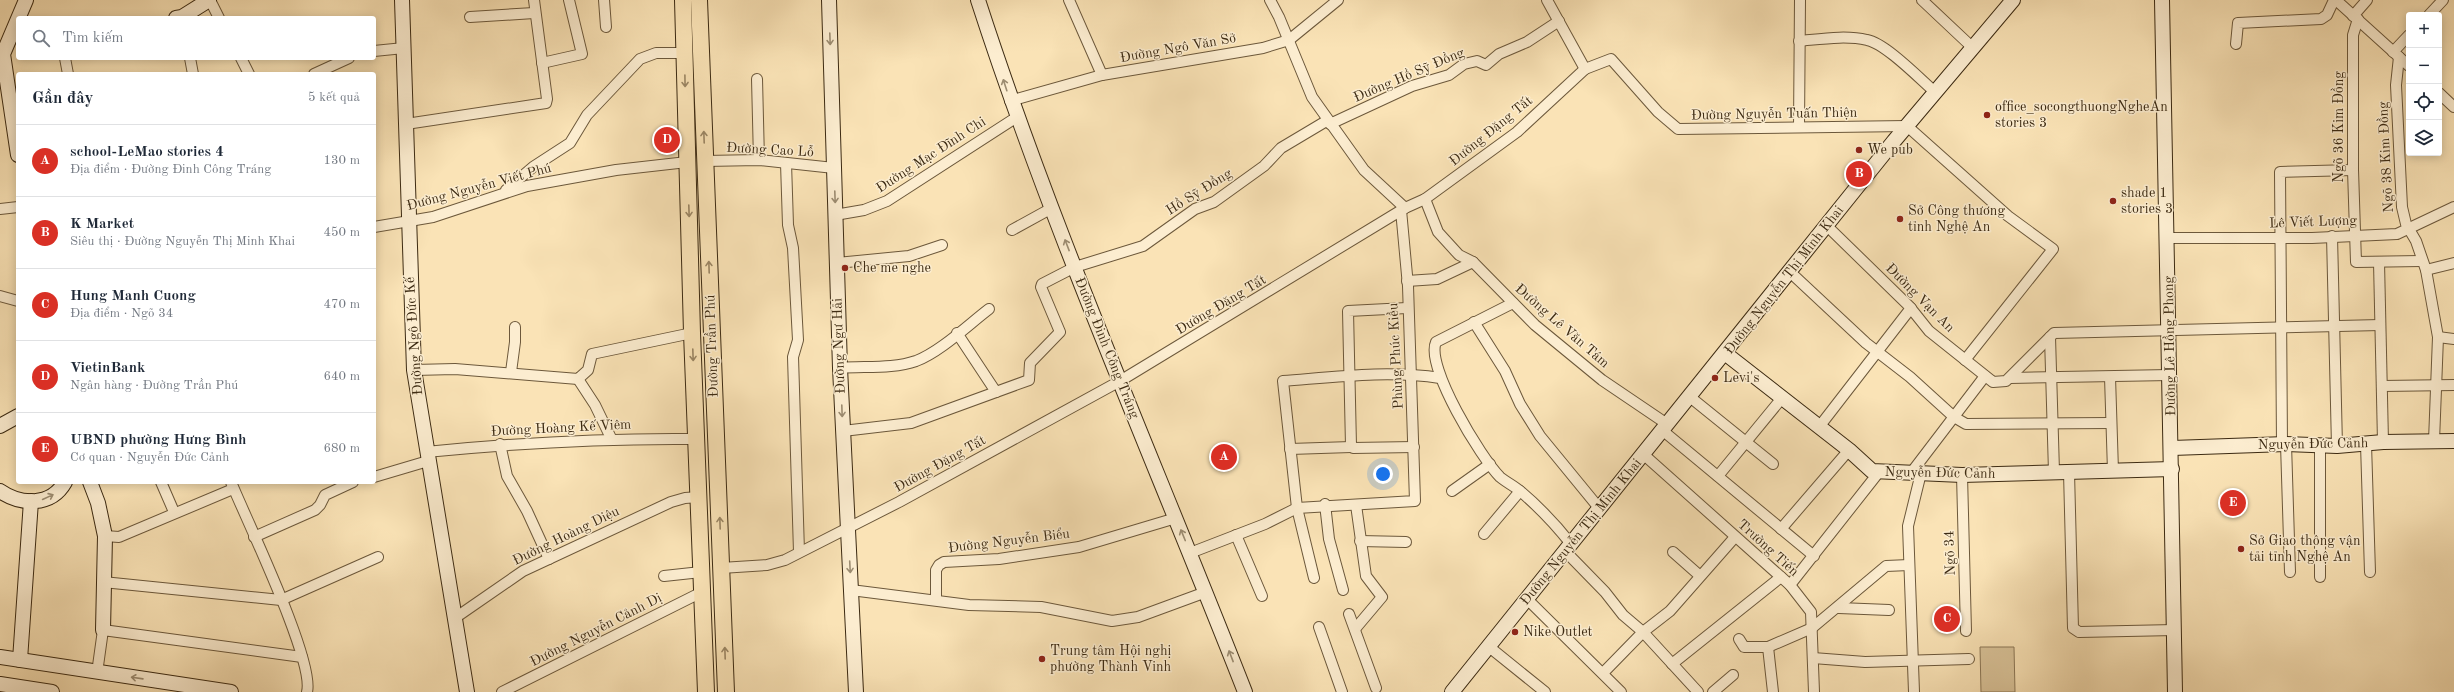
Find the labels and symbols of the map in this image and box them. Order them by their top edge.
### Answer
street label: Đường Ngô Văn Sở [1119,31,1237,65]
one-way arrow [826,32,834,45]
street label: Đường Hồ Sỹ Đồng [1351,43,1467,105]
street label: Ngõ 36 Kim Đồng [2330,71,2346,183]
one-way arrow [681,74,689,87]
one-way arrow [1001,78,1008,91]
street label: Đường Đặng Tất [1446,93,1535,169]
place label: office_socongthuongNgheAn stories 3 [1995,100,2168,130]
street label: Ngõ 38 Kim Đồng [2374,100,2396,213]
street label: Đường Nguyễn Tuấn Thiện [1691,105,1858,122]
marker: office_socongthuongNgheAn stories 3 [1982,110,1992,120]
street label: Đường Mạc Đĩnh Chi [874,114,988,196]
pin: D [654,125,680,155]
one-way arrow [700,131,708,144]
street label: Đường Cao Lỗ [726,140,814,159]
place label: We pub [1867,143,1913,157]
marker: We pub [1854,145,1864,155]
pin: B [1846,159,1872,189]
street label: Đường Nguyễn Viết Phú [405,160,553,213]
street label: Hồ Sỹ Đồng [1163,164,1235,218]
place label: shade 1 stories 3 [2121,186,2173,216]
one-way arrow [831,190,838,203]
marker: shade 1 stories 3 [2108,196,2118,206]
street label: Đường Nguyễn Thị Minh Khai [1721,202,1846,357]
one-way arrow [685,204,692,217]
place label: Sở Công thương tỉnh Nghệ An [1908,204,2005,234]
street label: Lê Viết Lượng [2269,212,2358,231]
marker: Sở Công thương tỉnh Nghệ An [1895,214,1905,224]
one-way arrow [1062,240,1070,252]
one-way arrow [706,261,713,274]
place label: Che me nghe [853,261,931,275]
street label: Đường Vạn An [1883,261,1957,335]
marker: Che me nghe [840,263,850,273]
street label: Đường Đặng Tất [1173,272,1269,337]
street label: Đường Ngô Đức Kế [402,275,425,396]
street label: Đường Đinh Công Tráng [1072,275,1142,421]
street label: Đường Lê Hồng Phong [2160,275,2178,416]
street label: Đường Lê Văn Tám [1512,281,1612,371]
street label: Đường Trần Phú [701,294,721,398]
street label: Đường Ngư Hải [830,298,848,394]
street label: Phùng Phúc Kiều [1384,302,1406,410]
one-way arrow [690,348,697,361]
place label: Levi's [1723,371,1759,385]
marker: Levi's [1710,373,1720,383]
one-way arrow [838,404,845,417]
street label: Đường Hoàng Kế Viêm [490,416,632,439]
street label: Đường Đặng Tất [891,432,988,495]
street label: Nguyễn Đức Cảnh [2258,435,2369,452]
pin: A [1211,442,1237,472]
street label: Đường Nguyễn Thị Minh Khai [1517,455,1644,608]
your location [1373,464,1393,484]
street label: Nguyễn Đức Cảnh [1885,464,1996,481]
pin: E [2220,488,2246,518]
one-way arrow [41,493,53,500]
street label: Đường Hoàng Diệu [510,504,622,568]
street label: Trường Tiến [1735,516,1802,579]
one-way arrow [716,517,723,530]
street label: Đường Nguyễn Biểu [947,525,1071,555]
one-way arrow [1178,529,1186,541]
street label: Ngõ 34 [1942,530,1958,576]
place label: Sở Giao thông vận tải tỉnh Nghệ An [2249,534,2361,564]
marker: Sở Giao thông vận tải tỉnh Nghệ An [2236,544,2246,554]
one-way arrow [846,560,853,573]
street label: Đường Nguyễn Cảnh Dị [528,590,664,669]
pin: C [1934,604,1960,634]
place label: Nike Outlet [1523,625,1593,639]
marker: Nike Outlet [1510,627,1520,637]
place label: Trung tâm Hội nghị phường Thành Vinh [1050,644,1172,674]
one-way arrow [721,647,728,660]
one-way arrow [1226,650,1234,662]
marker: Trung tâm Hội nghị phường Thành Vinh [1037,654,1047,664]
one-way arrow [131,674,144,682]

